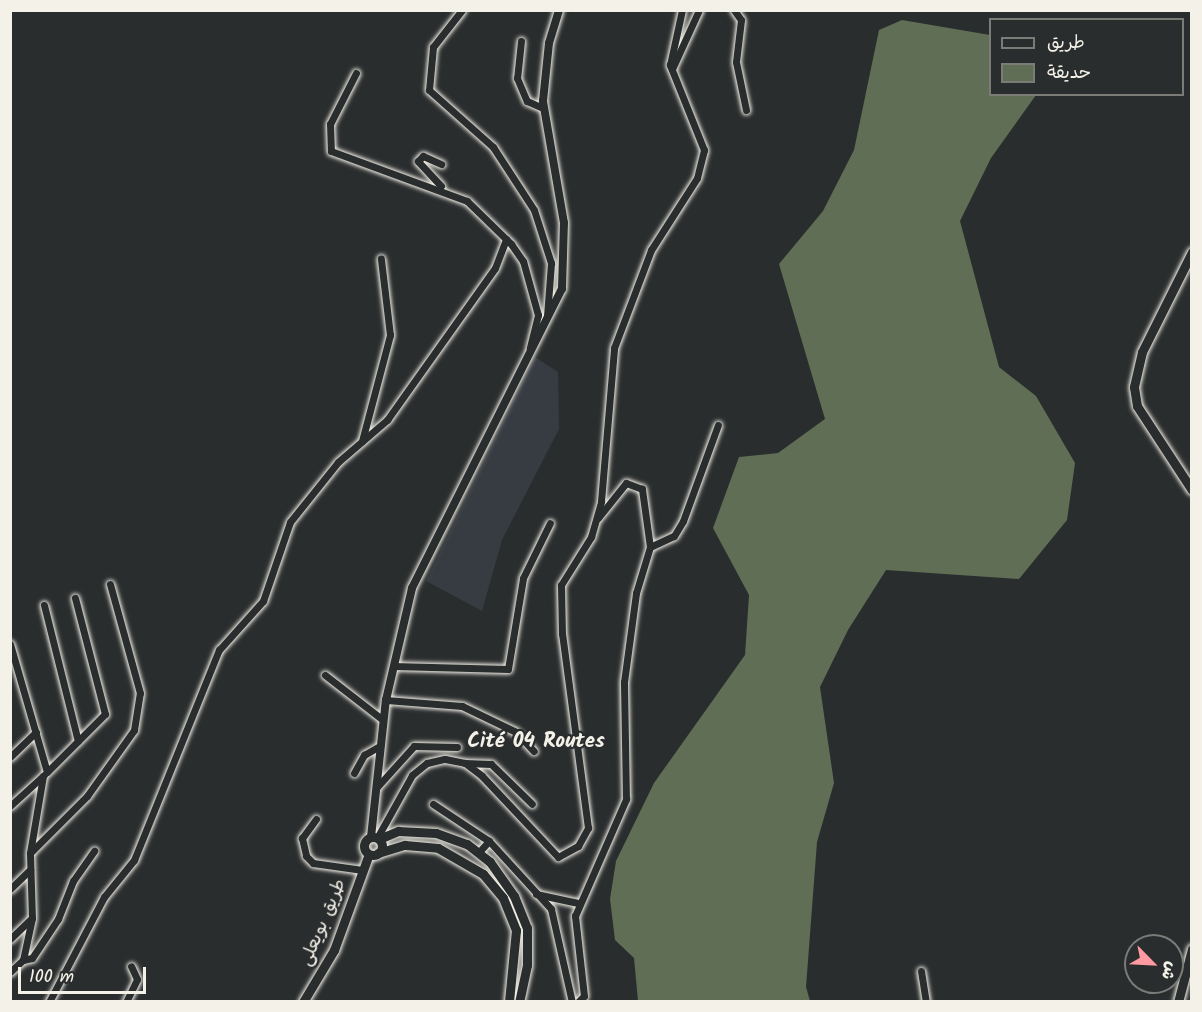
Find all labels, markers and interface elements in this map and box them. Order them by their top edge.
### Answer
legend [989,18,1184,96]
text: طريق [1047,29,1085,58]
text: حديقة [1047,59,1091,88]
district label: Cité 04 Routes [467,729,605,755]
street label: طريق بويعلى [296,876,352,970]
north arrow [1124,934,1184,994]
scale bar [21,955,148,993]
text: ش [1154,958,1184,984]
text: 100 m [29,963,74,992]

